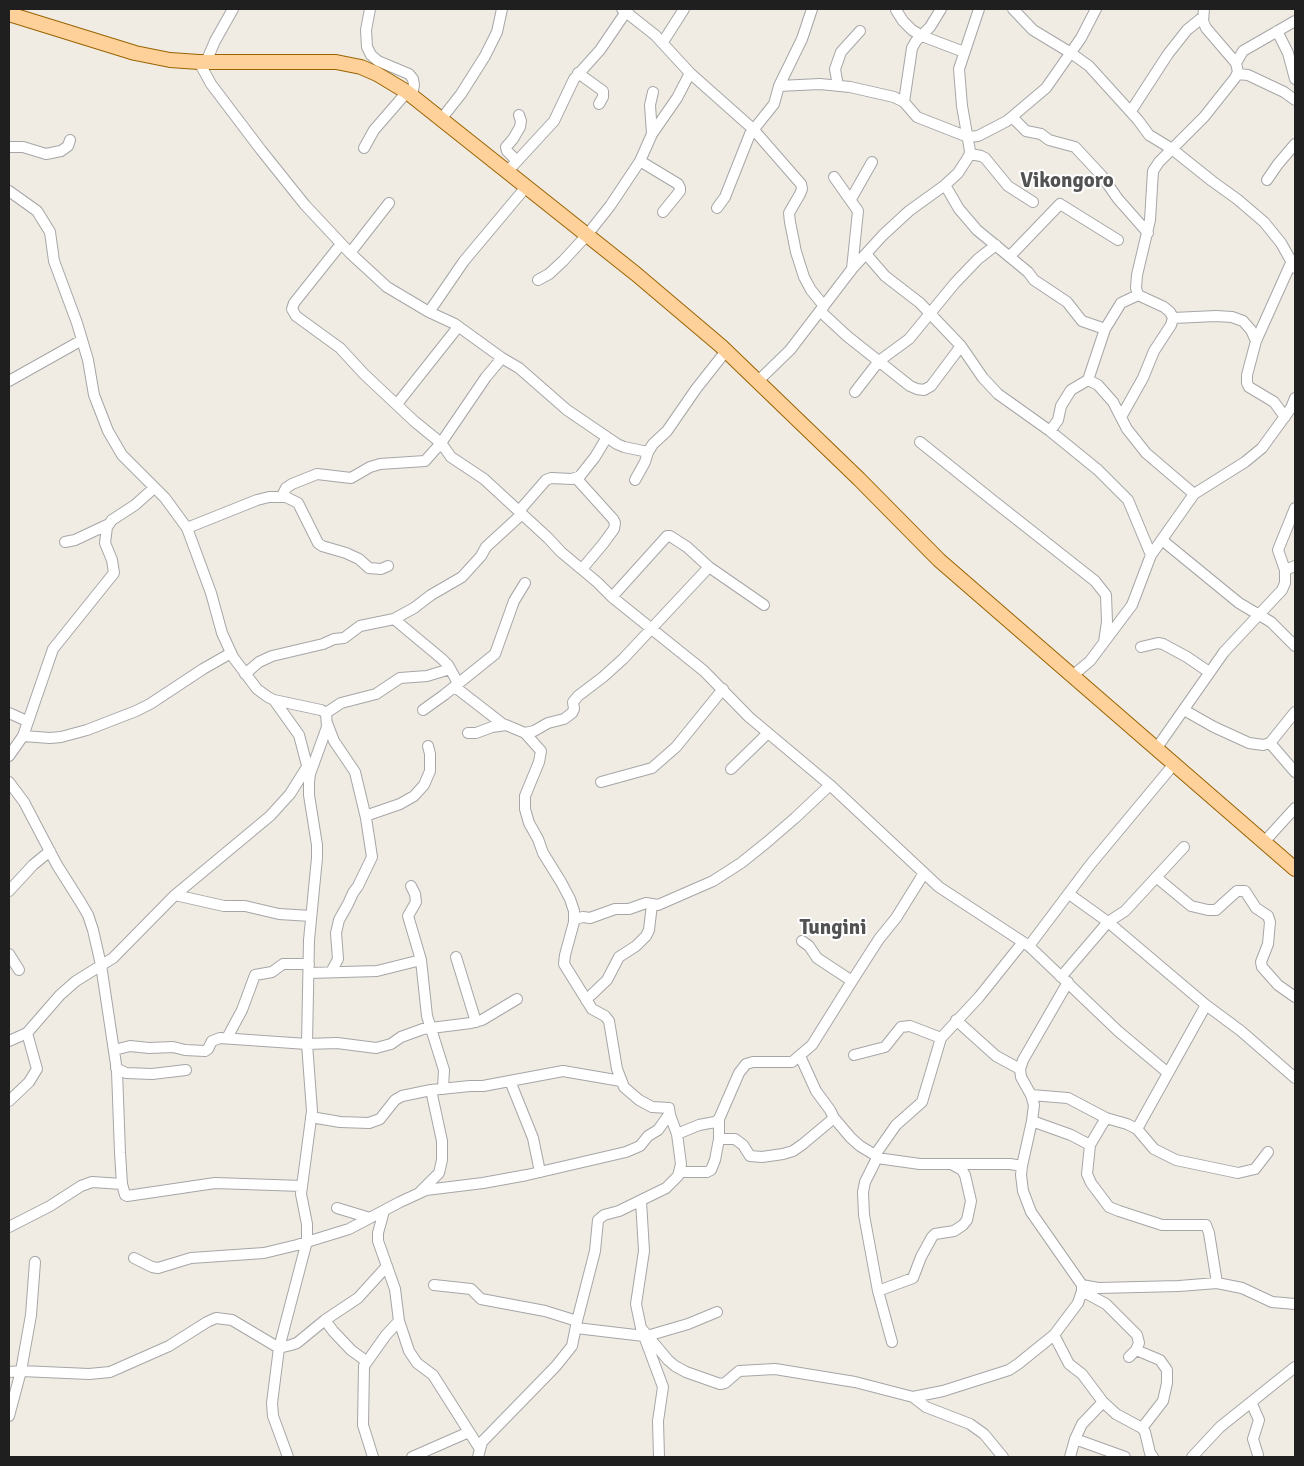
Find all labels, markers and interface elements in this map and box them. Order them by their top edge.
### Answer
district label: Vikongoro [1020,168,1114,194]
district label: Tungini [799,915,867,941]

